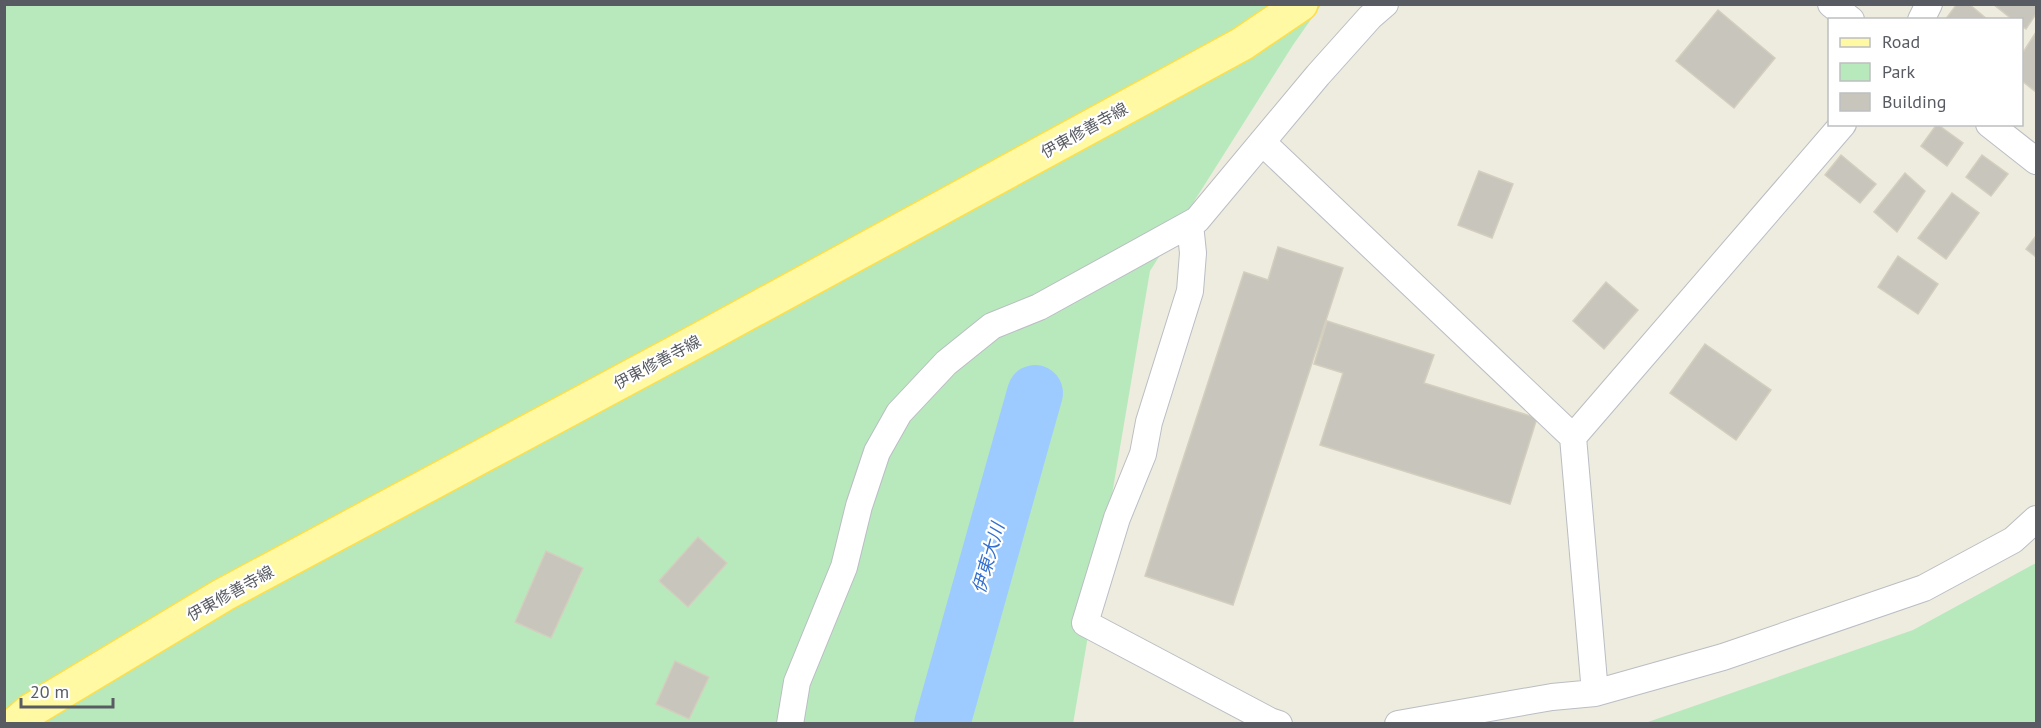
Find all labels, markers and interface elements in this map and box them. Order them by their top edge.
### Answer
legend [1828,18,2023,126]
text: Road [1882,30,1920,53]
text: Park [1882,60,1915,83]
text: Building [1882,90,1946,113]
street label: 伊東修善寺線 [1037,98,1131,162]
street label: 伊東修善寺線 [610,331,704,393]
water label: 伊東大川 [967,518,1010,596]
street label: 伊東修善寺線 [183,561,277,625]
scale bar [21,671,112,709]
text: 20 m [30,680,69,703]

